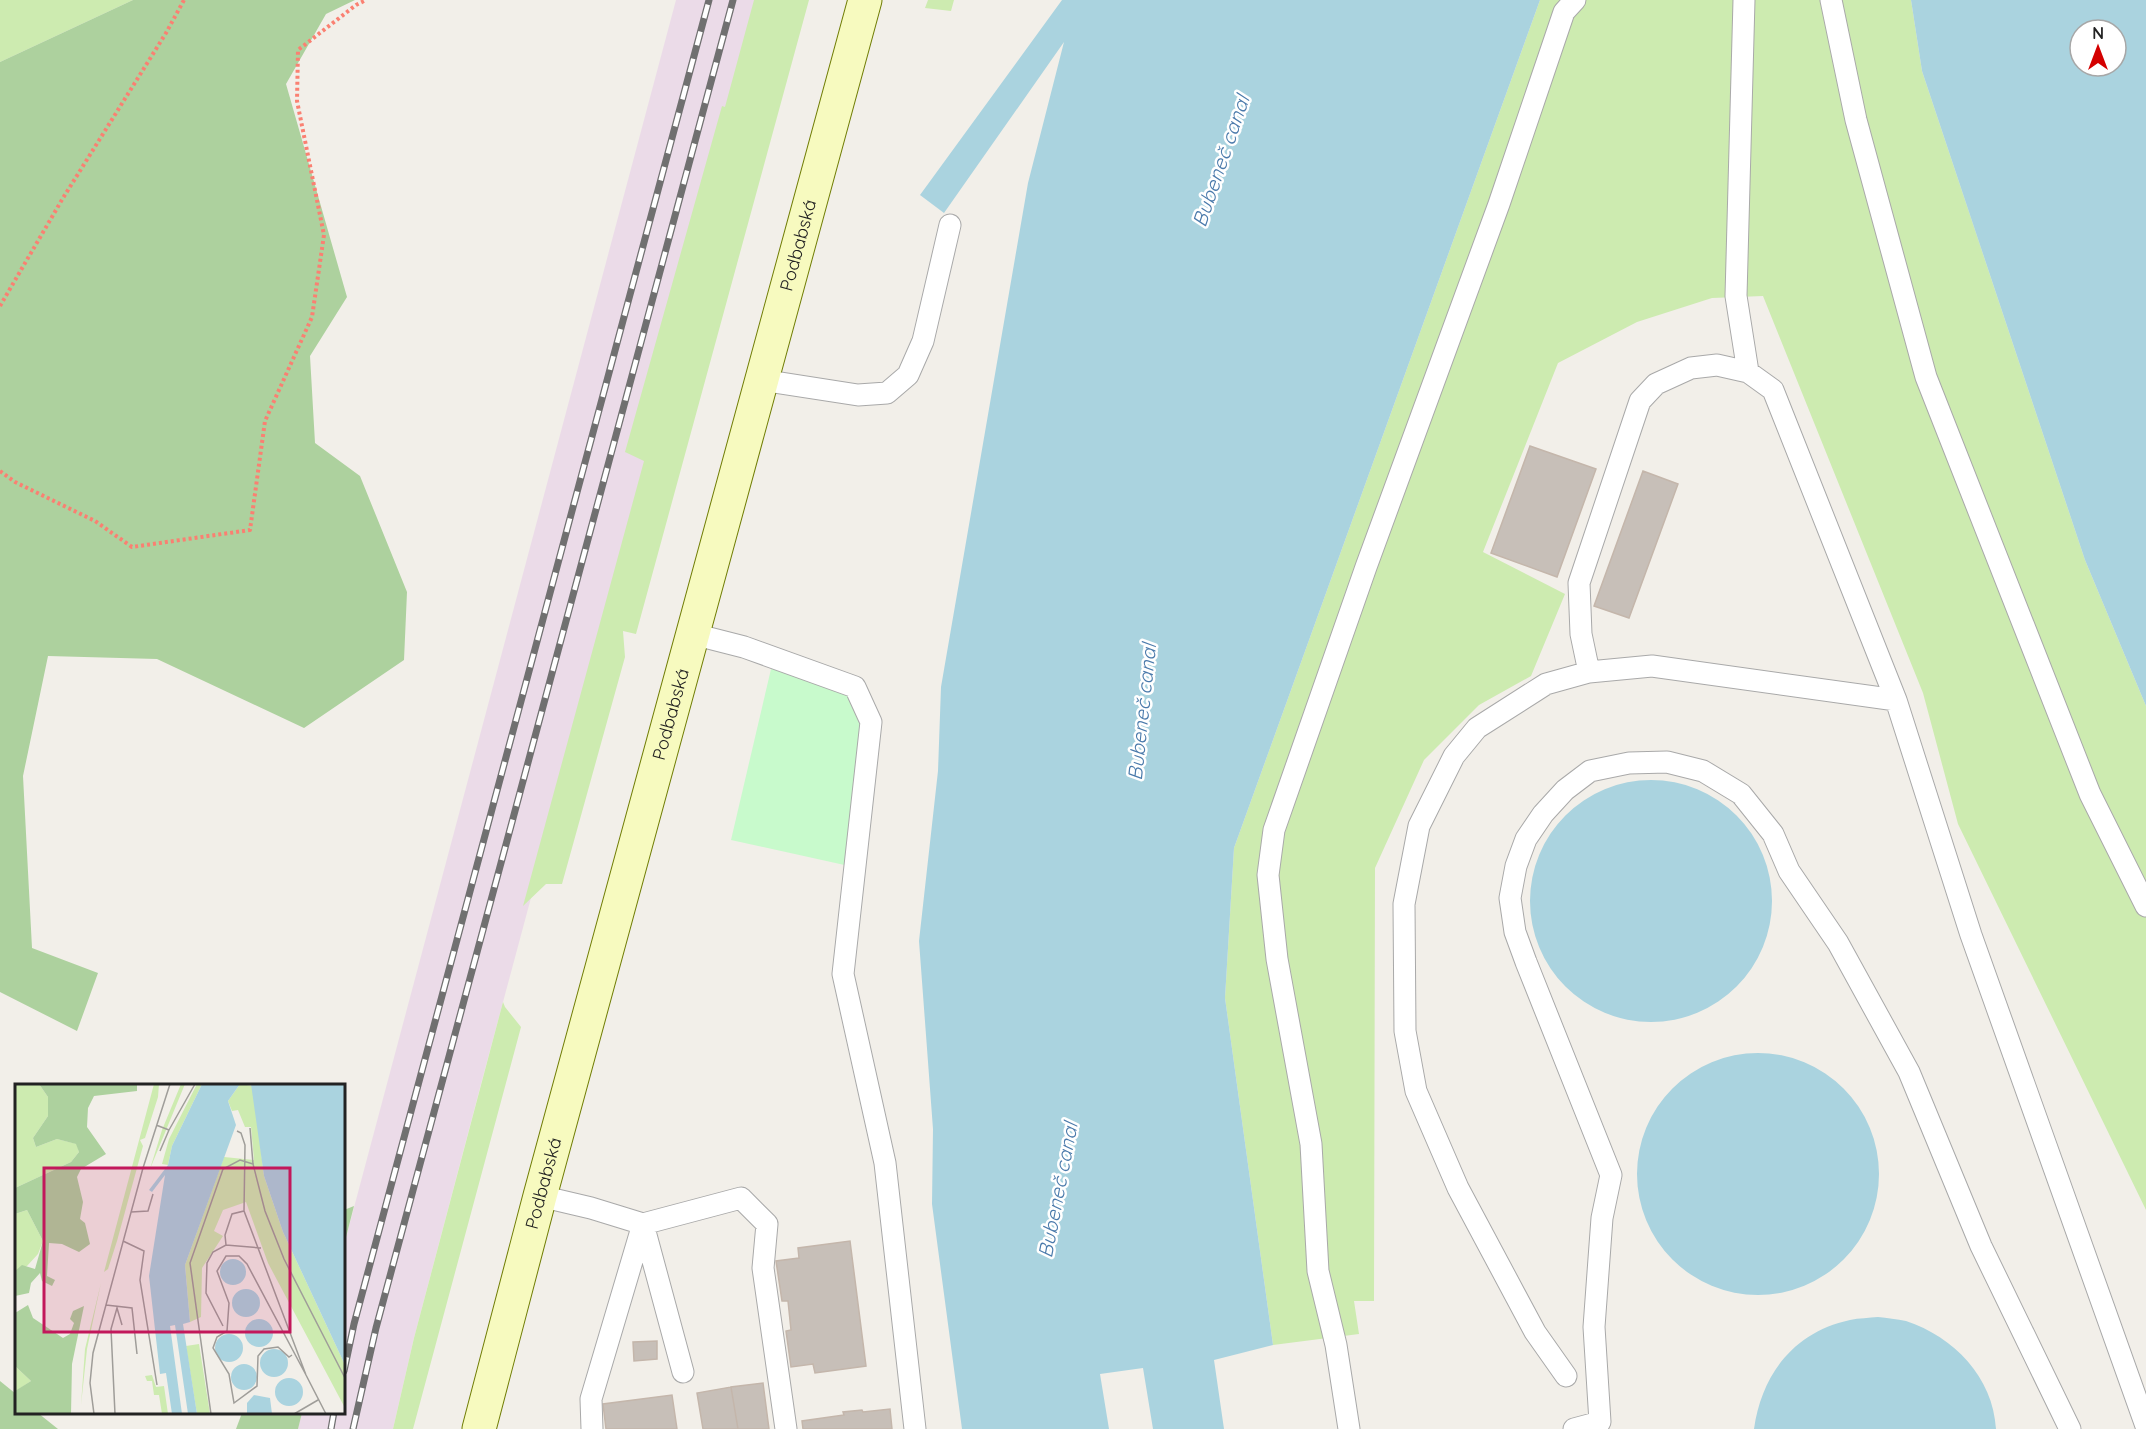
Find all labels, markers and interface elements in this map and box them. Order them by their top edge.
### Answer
north arrow [2068,18,2128,78]
text: N [2092,23,2104,43]
water label: Bubeneč canal [1186,90,1255,230]
street label: Podbabská [774,197,821,294]
water label: Bubeneč canal [1122,640,1161,782]
street label: Podbabská [647,666,694,763]
inset map [15,1084,345,1414]
water label: Bubeneč canal [1032,1118,1083,1260]
street label: Podbabská [520,1135,566,1232]

